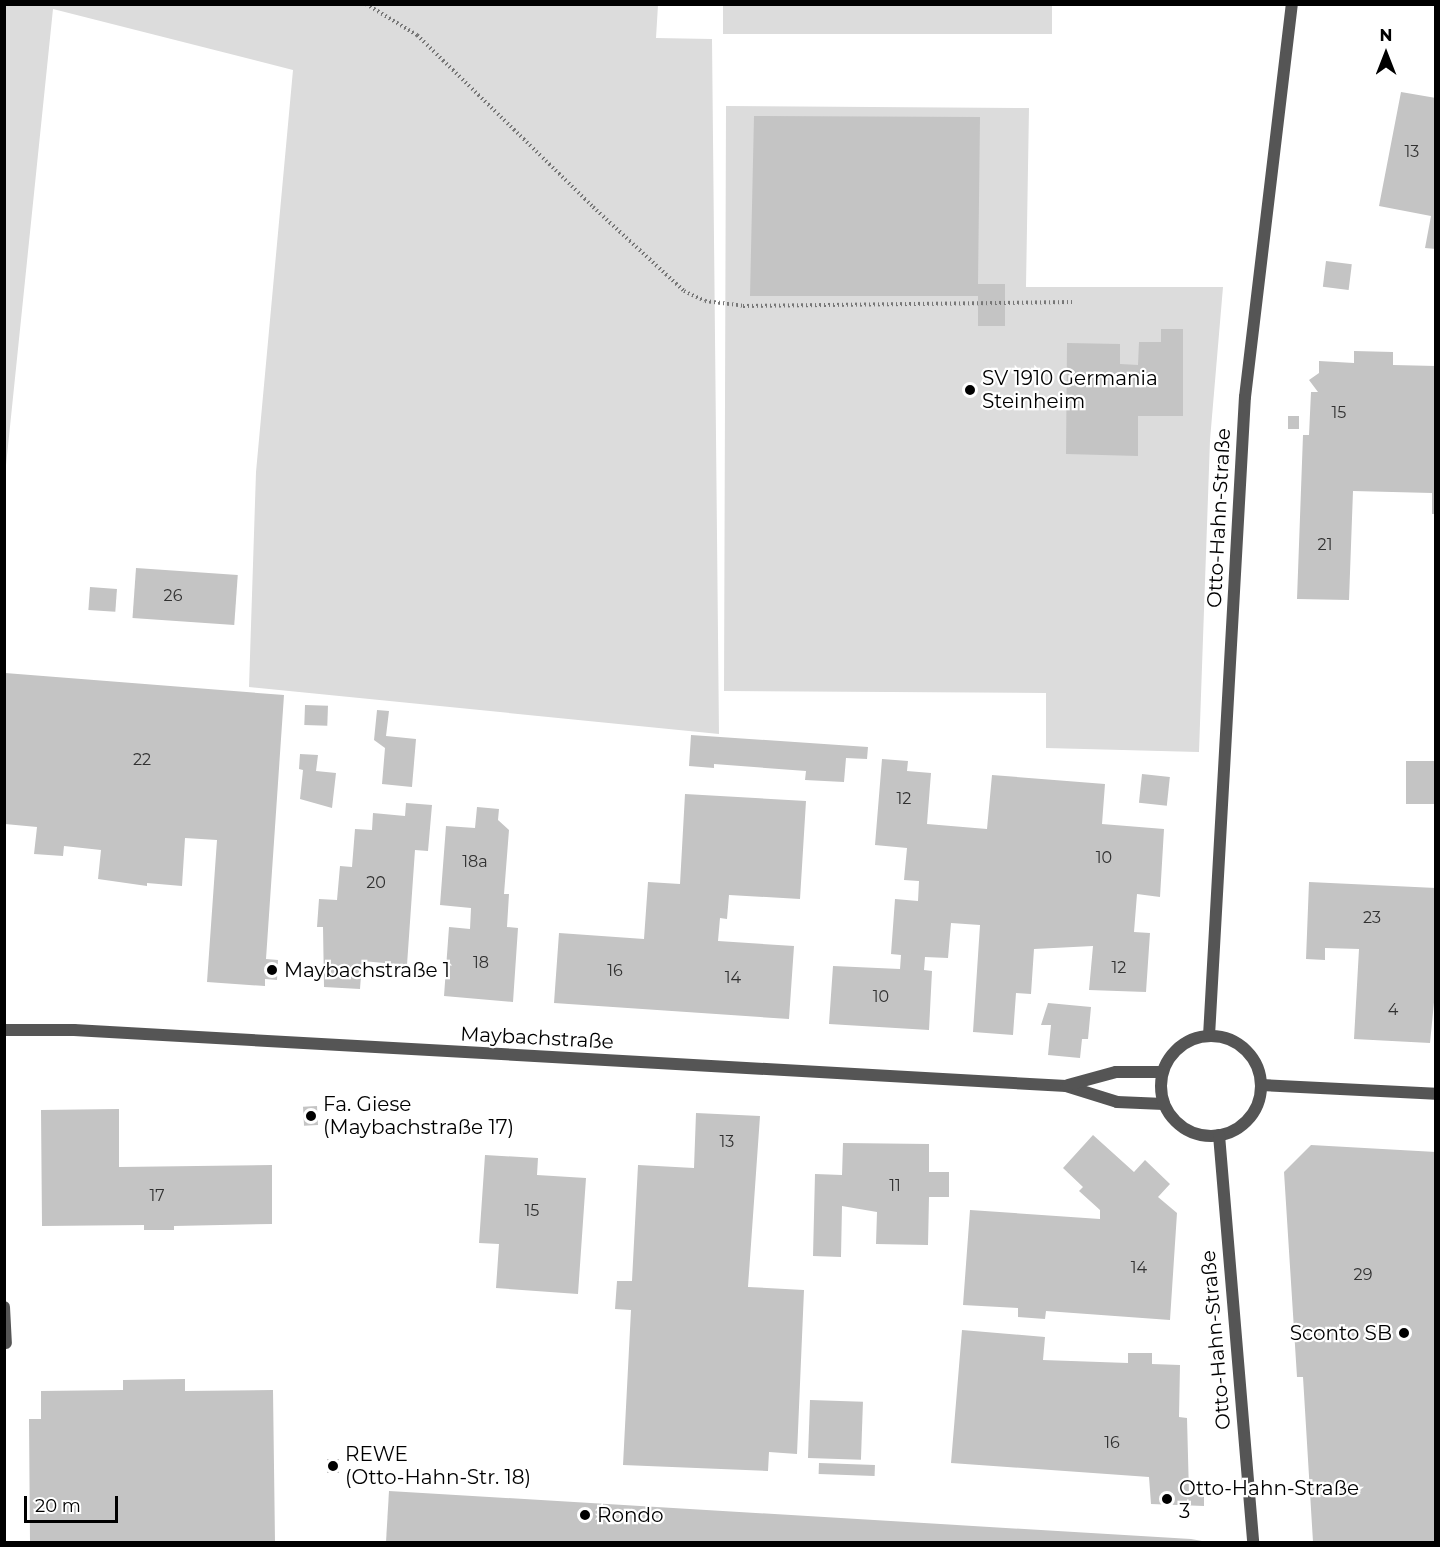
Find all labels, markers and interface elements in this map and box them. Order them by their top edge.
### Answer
north arrow [1356,24,1416,84]
text: N [1380,26,1392,45]
house number: 13 [1405,142,1419,162]
place label: SV 1910 Germania Steinheim [982,366,1158,413]
marker: SV 1910 Germania Steinheim [963,383,977,397]
house number: 15 [1332,403,1346,423]
street label: Otto-Hahn-Straße [1202,427,1236,609]
house number: 21 [1318,535,1332,555]
house number: 26 [164,586,182,606]
house number: 22 [133,750,151,770]
house number: 12 [897,789,911,809]
house number: 10 [1096,848,1112,868]
house number: 18a [462,852,488,872]
house number: 20 [366,873,386,893]
house number: 23 [1363,908,1381,928]
house number: 18 [473,953,489,973]
place label: Maybachstraße 1 [284,958,450,982]
house number: 12 [1112,958,1126,978]
house number: 16 [607,961,623,981]
marker: Maybachstraße 1 [265,963,279,977]
house number: 14 [725,968,741,988]
house number: 10 [873,987,889,1007]
house number: 4 [1388,1000,1398,1020]
street label: Maybachstraße [460,1022,614,1054]
place label: Fa. Giese (Maybachstraße 17) [323,1092,514,1139]
marker: Fa. Giese (Maybachstraße 17) [304,1109,318,1123]
house number: 13 [720,1132,734,1152]
house number: 11 [889,1176,901,1196]
house number: 17 [149,1186,165,1206]
house number: 15 [525,1201,539,1221]
street label: Otto-Hahn-Straße [1196,1249,1236,1431]
house number: 14 [1131,1258,1147,1278]
house number: 29 [1354,1265,1372,1285]
place label: Sconto SB [1290,1321,1392,1345]
marker: Sconto SB [1397,1326,1411,1340]
house number: 16 [1104,1433,1120,1453]
place label: REWE (Otto-Hahn-Str. 18) [345,1442,531,1489]
marker: REWE (Otto-Hahn-Str. 18) [326,1459,340,1473]
place label: Otto-Hahn-Straße 3 [1179,1476,1359,1523]
scale bar [27,1484,122,1522]
marker: Otto-Hahn-Straße 3 [1160,1492,1174,1506]
text: 20 m [35,1495,81,1517]
place label: Rondo [597,1503,664,1527]
marker: Rondo [578,1508,592,1522]

